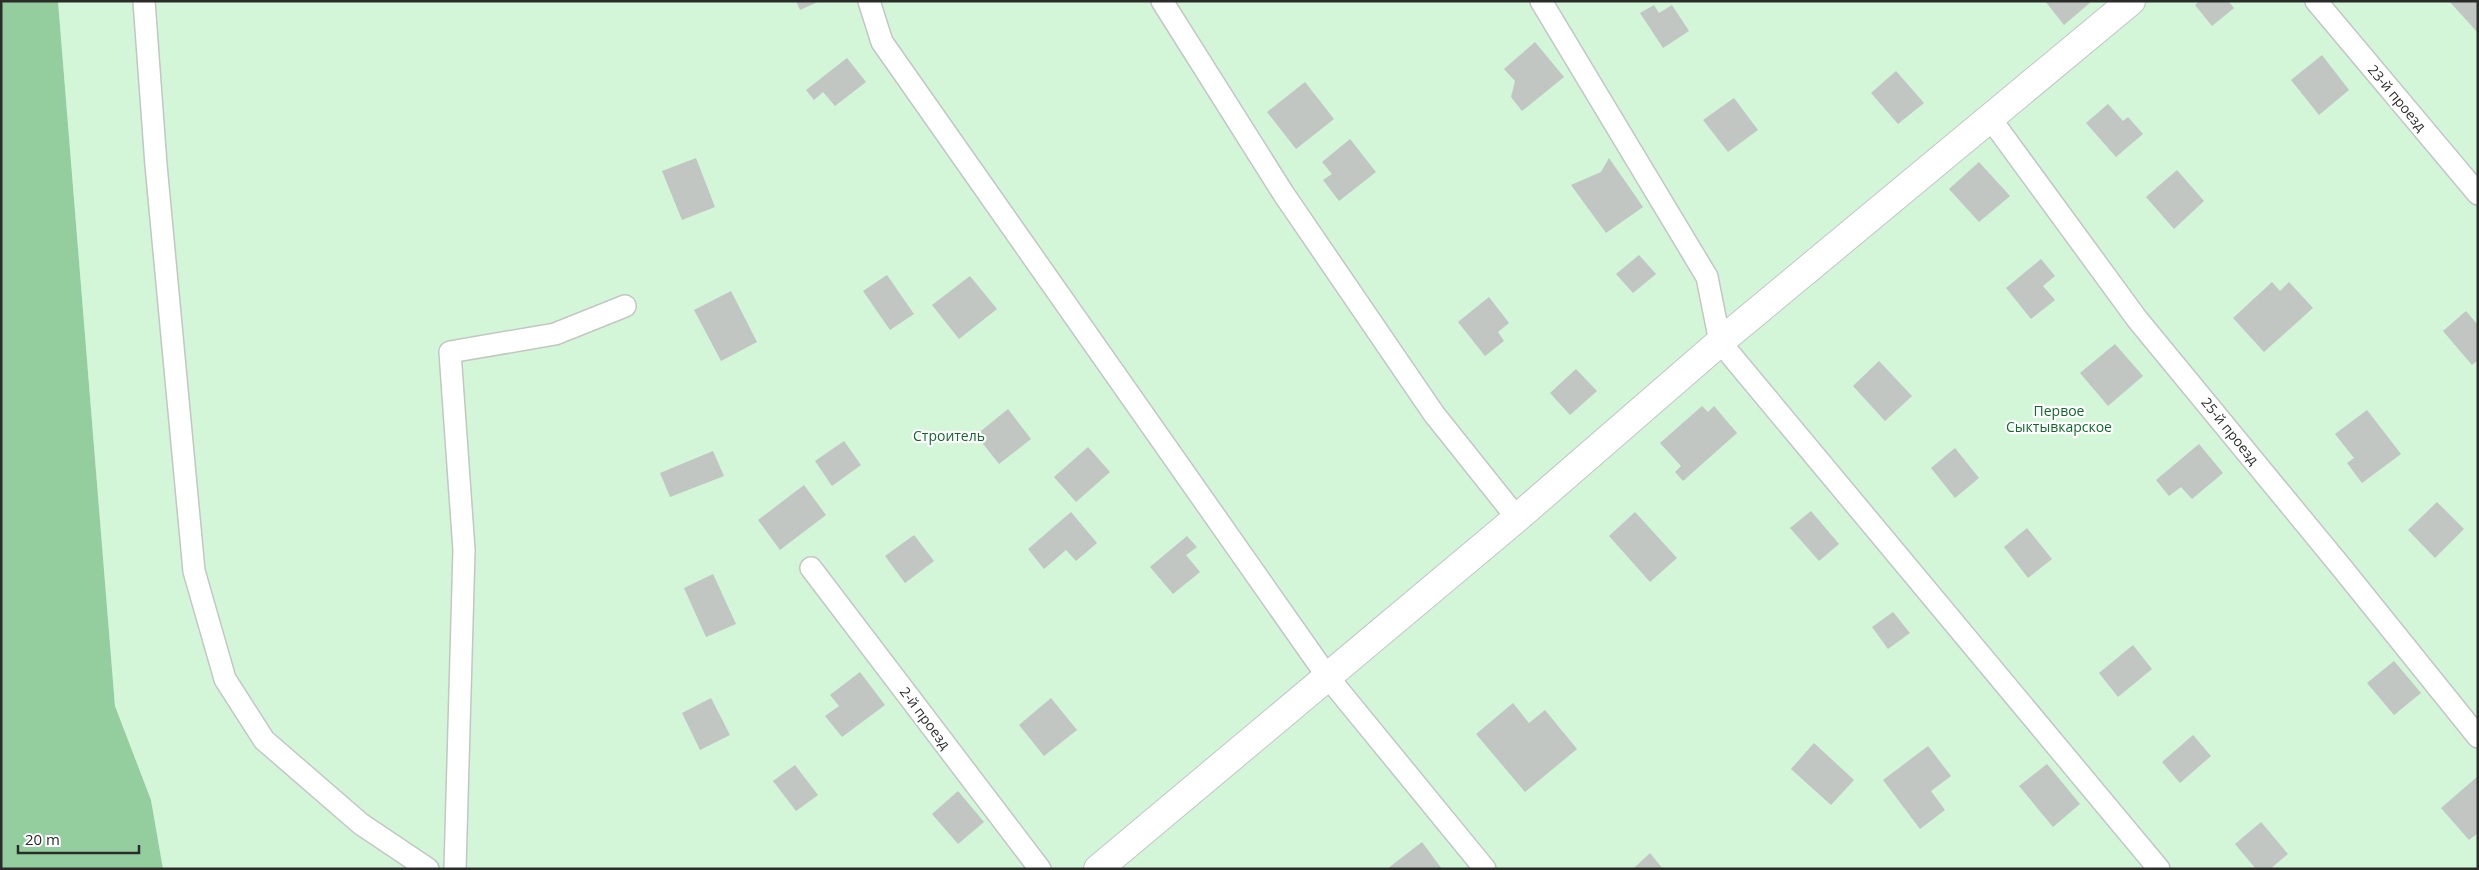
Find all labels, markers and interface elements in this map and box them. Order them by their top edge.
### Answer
street label: 23-й проезд [2364,60,2431,135]
street label: 25-й проезд [2197,393,2263,468]
park label: Первое Сыктывкарское [2006,401,2112,436]
park label: Строитель [913,426,985,445]
street label: 2-й проезд [896,683,955,753]
scale bar [18,822,139,854]
text: 20 m [25,829,60,849]

